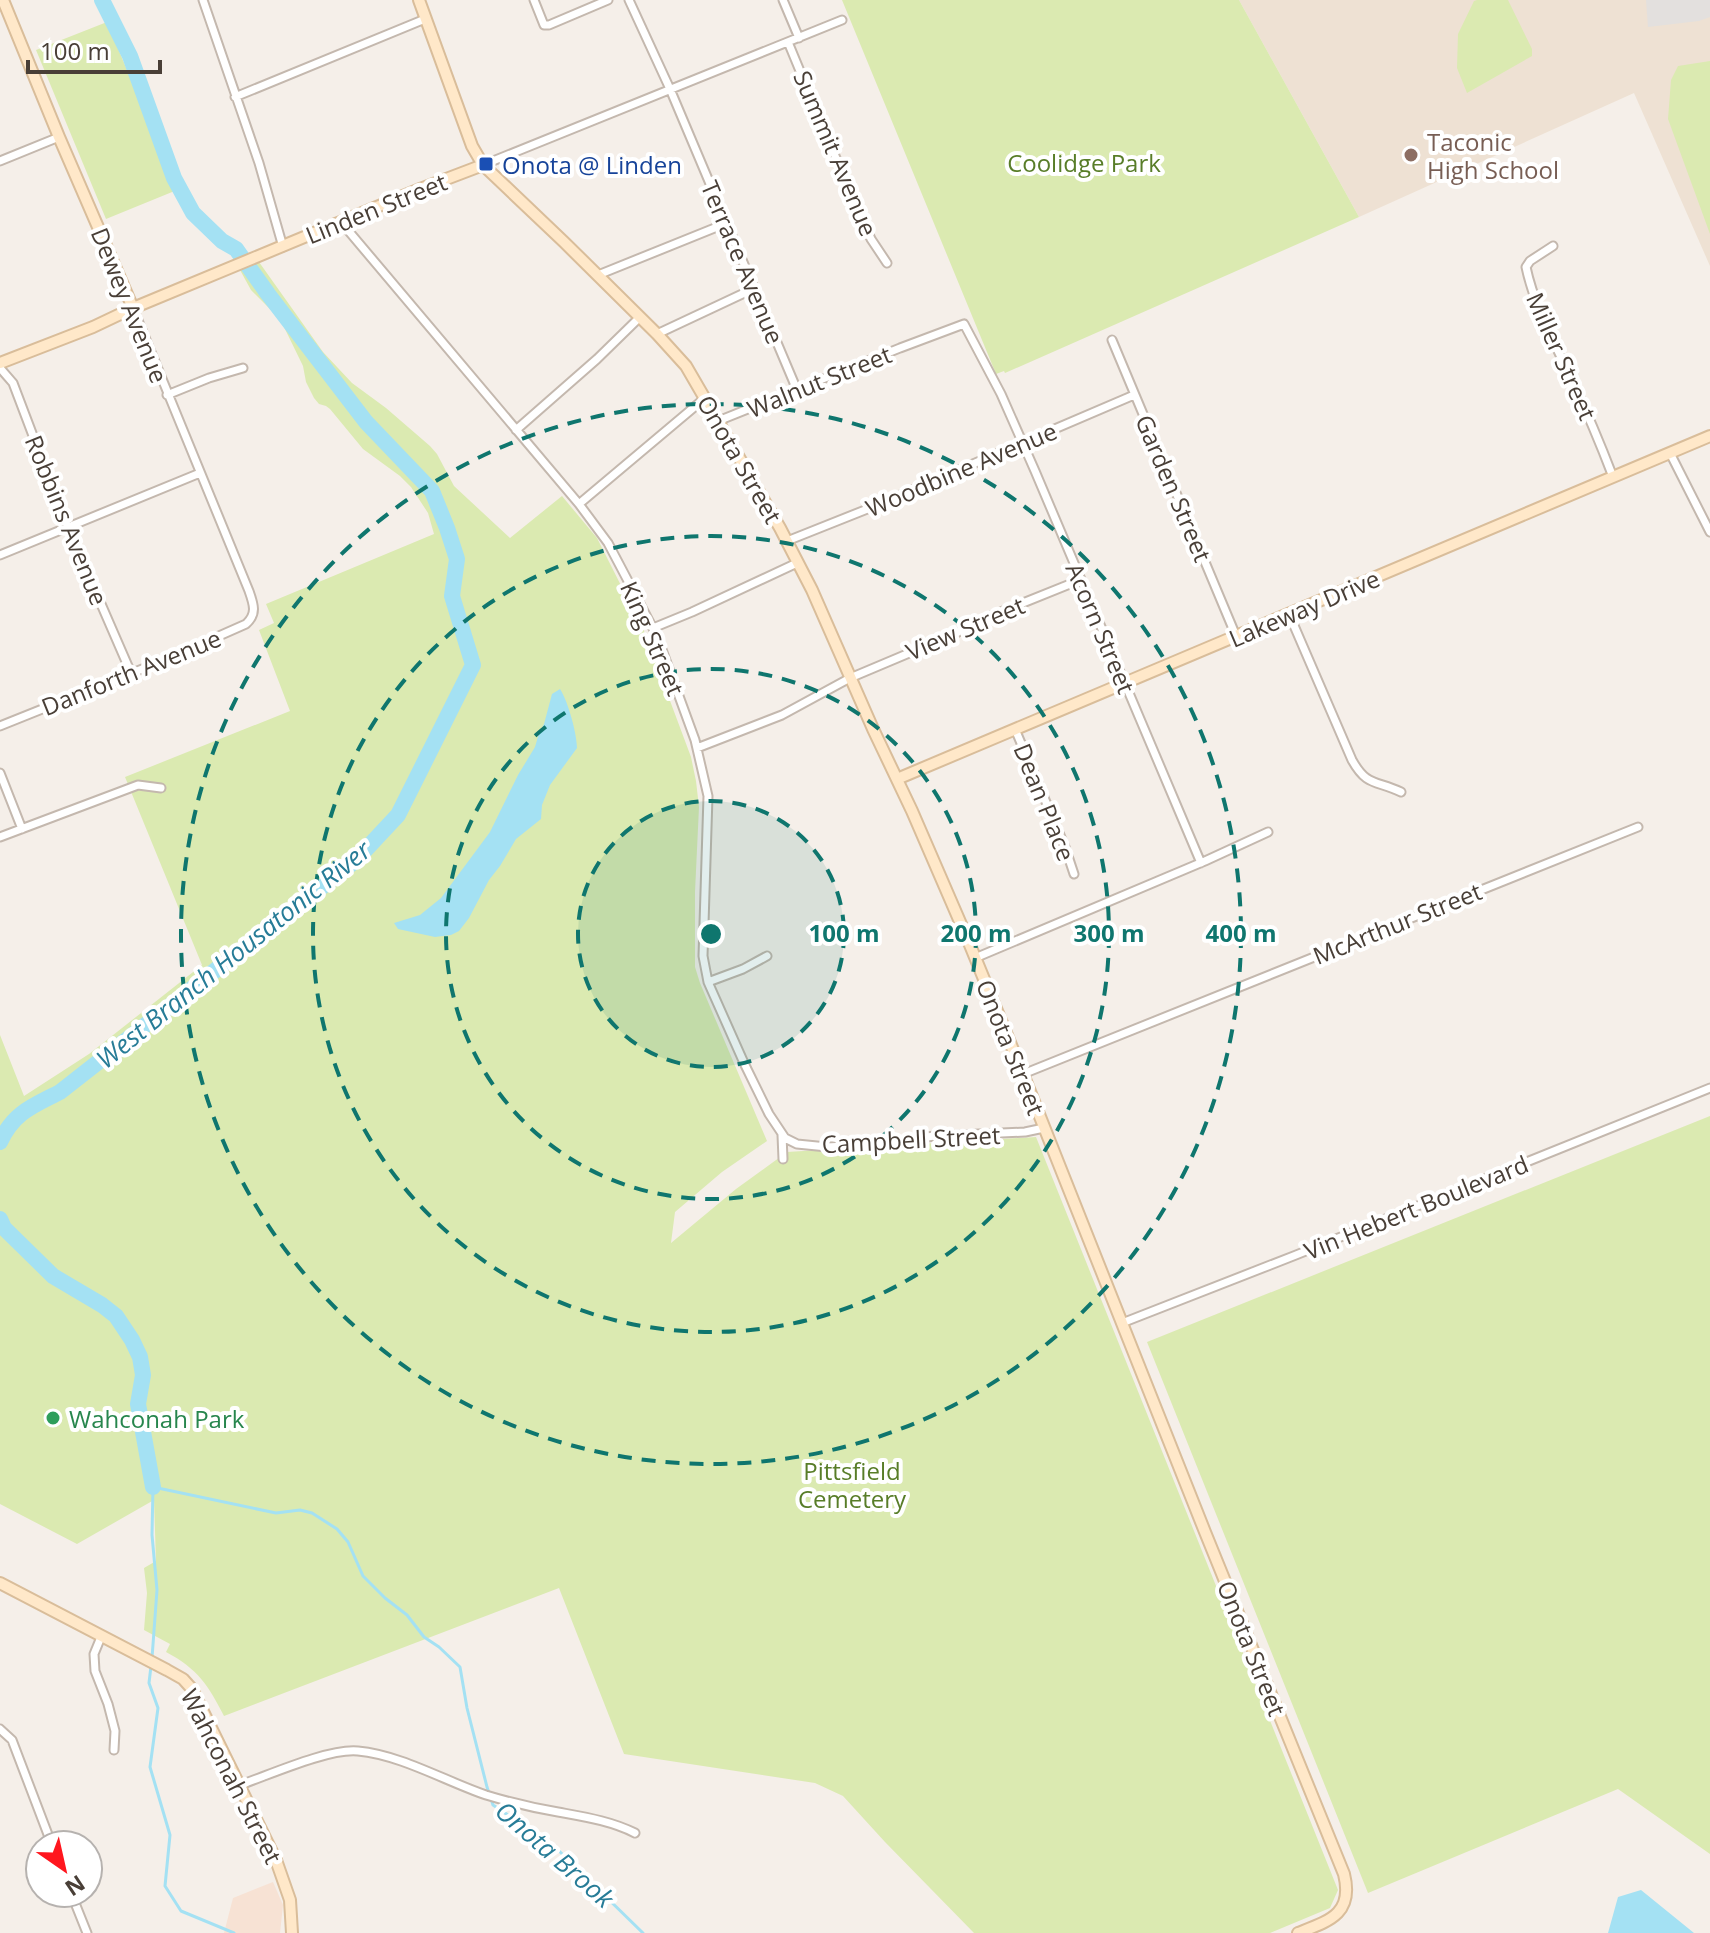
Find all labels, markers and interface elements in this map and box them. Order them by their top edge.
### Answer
scale bar [28,24,160,74]
text: 100 m [40,34,110,67]
street label: Summit Avenue [786,65,886,241]
place label: Taconic High School [1427,125,1559,186]
park label: Coolidge Park [1007,146,1161,179]
marker: Taconic High School [1402,146,1420,164]
place label: Onota @ Linden [502,148,682,181]
marker: Onota @ Linden [477,155,495,173]
street label: Linden Street [301,165,451,251]
street label: Terrace Avenue [694,175,792,349]
street label: Dewey Avenue [84,222,176,388]
street label: Miller Street [1519,287,1605,425]
street label: Walnut Street [742,337,896,425]
street label: Onota Street [690,389,790,529]
street label: Garden Street [1128,409,1220,567]
street label: Woodbine Avenue [860,414,1062,524]
street label: Robbins Avenue [18,430,116,610]
street label: Acorn Street [1059,558,1143,698]
street label: Lakeway Drive [1224,561,1384,655]
street label: King Street [613,576,693,700]
street label: View Street [901,588,1029,668]
street label: Danforth Avenue [36,621,226,723]
street label: Dean Place [1006,738,1084,866]
water label: West Branch Housatonic River [88,831,379,1076]
street label: McArthur Street [1308,874,1486,972]
text: 100 m [809,916,879,949]
text: 200 m [941,916,1011,949]
text: 300 m [1074,916,1144,949]
text: 400 m [1206,916,1276,949]
centre of rings [697,920,725,948]
street label: Onota Street [969,975,1053,1119]
street label: Campbell Street [821,1118,1001,1160]
street label: Vin Hebert Boulevard [1299,1147,1533,1267]
place label: Wahconah Park [69,1402,245,1435]
marker: Wahconah Park [44,1409,62,1427]
park label: Pittsfield Cemetery [798,1454,907,1515]
street label: Onota Street [1210,1576,1294,1720]
street label: Wahconah Street [174,1683,290,1869]
water label: Onota Brook [488,1792,623,1916]
north arrow [24,1829,104,1909]
text: N [60,1869,92,1904]

